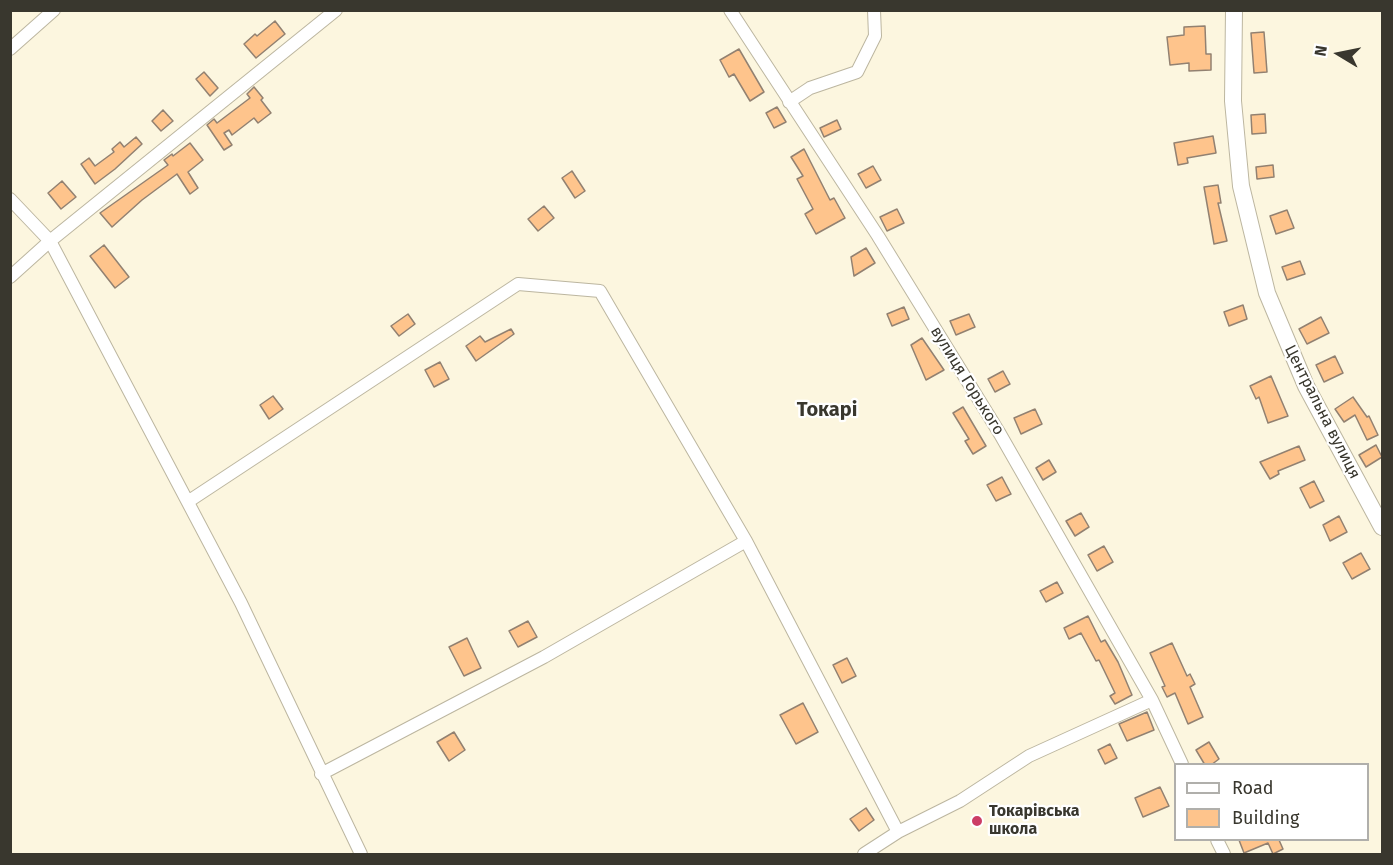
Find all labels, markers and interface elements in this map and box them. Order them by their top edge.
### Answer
north arrow [1309,24,1369,84]
text: N [1311,44,1331,58]
street label: вулиця Горького [926,323,1008,439]
street label: Центральна вулиця [1280,342,1364,482]
district label: Токарі [797,398,857,422]
legend [1174,763,1369,841]
text: Road [1232,777,1274,799]
place label: Токарівська школа [989,802,1080,840]
text: Building [1232,807,1299,829]
marker: Токарівська школа [970,814,984,828]

